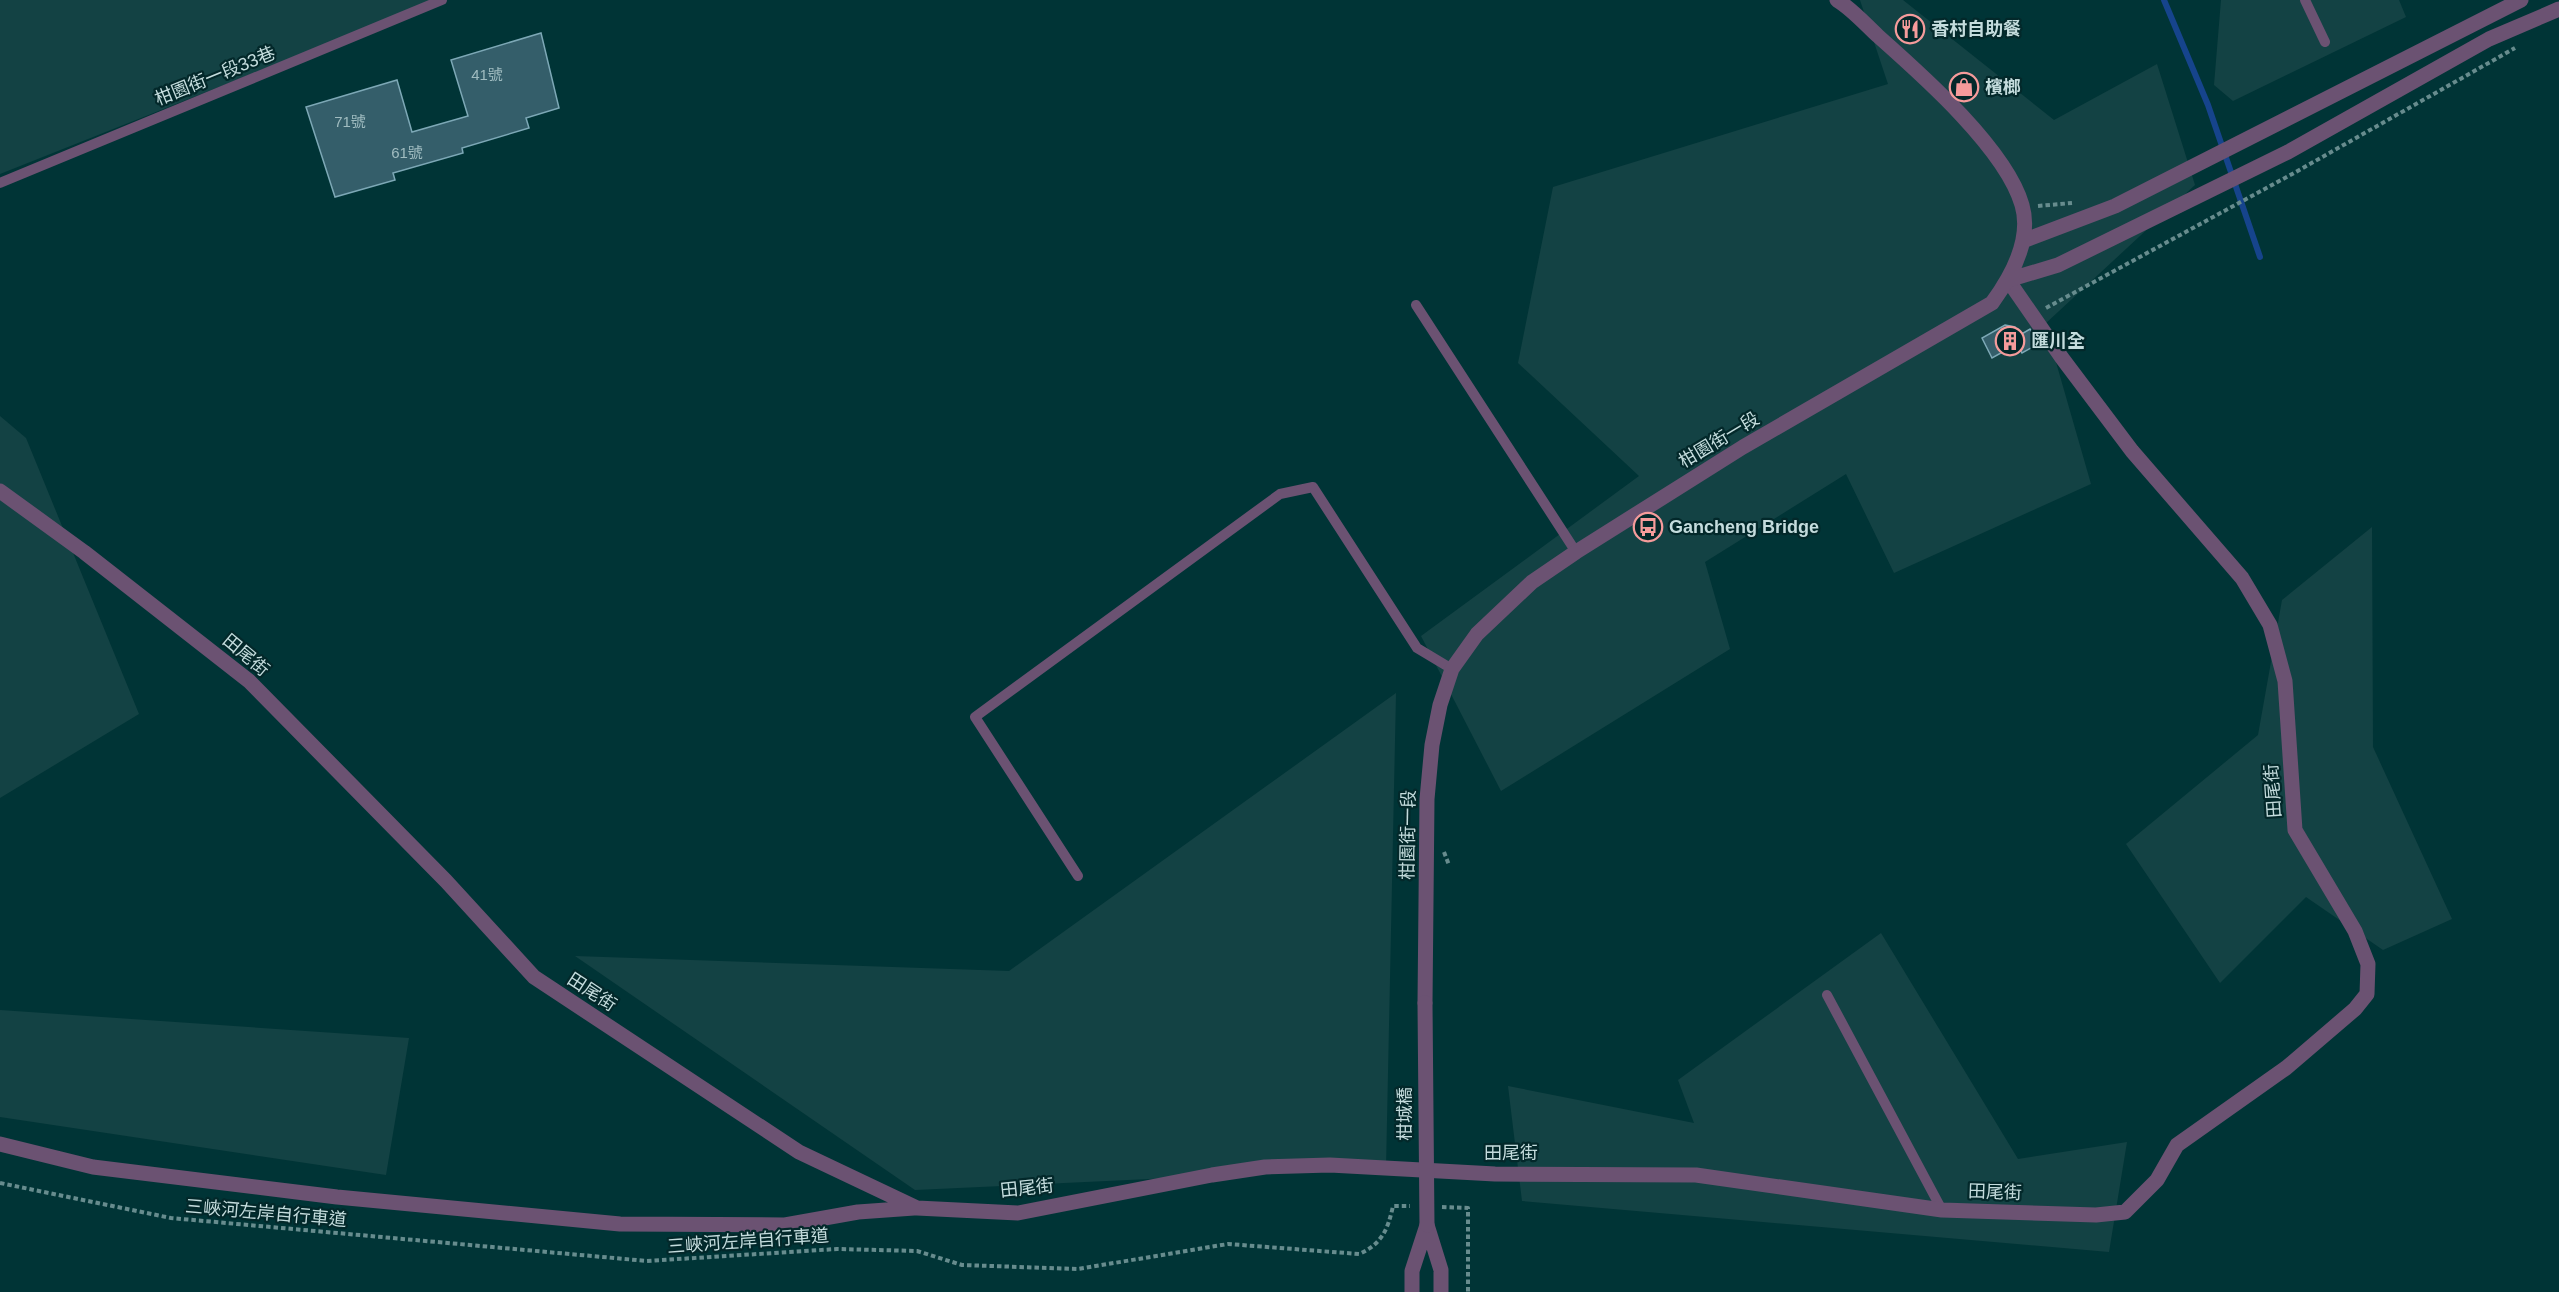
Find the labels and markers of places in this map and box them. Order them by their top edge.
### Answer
restaurant icon: 香村自助餐 [1894,13,1926,45]
place label: 香村自助餐 [1931,19,2021,39]
shop icon: 檳榔 [1948,71,1980,103]
place label: 檳榔 [1985,77,2021,97]
building icon: 匯川全 [1994,325,2026,357]
place label: 匯川全 [2031,331,2085,351]
bus stop icon: Gancheng Bridge [1632,511,1664,543]
place label: Gancheng Bridge [1669,517,1819,537]

